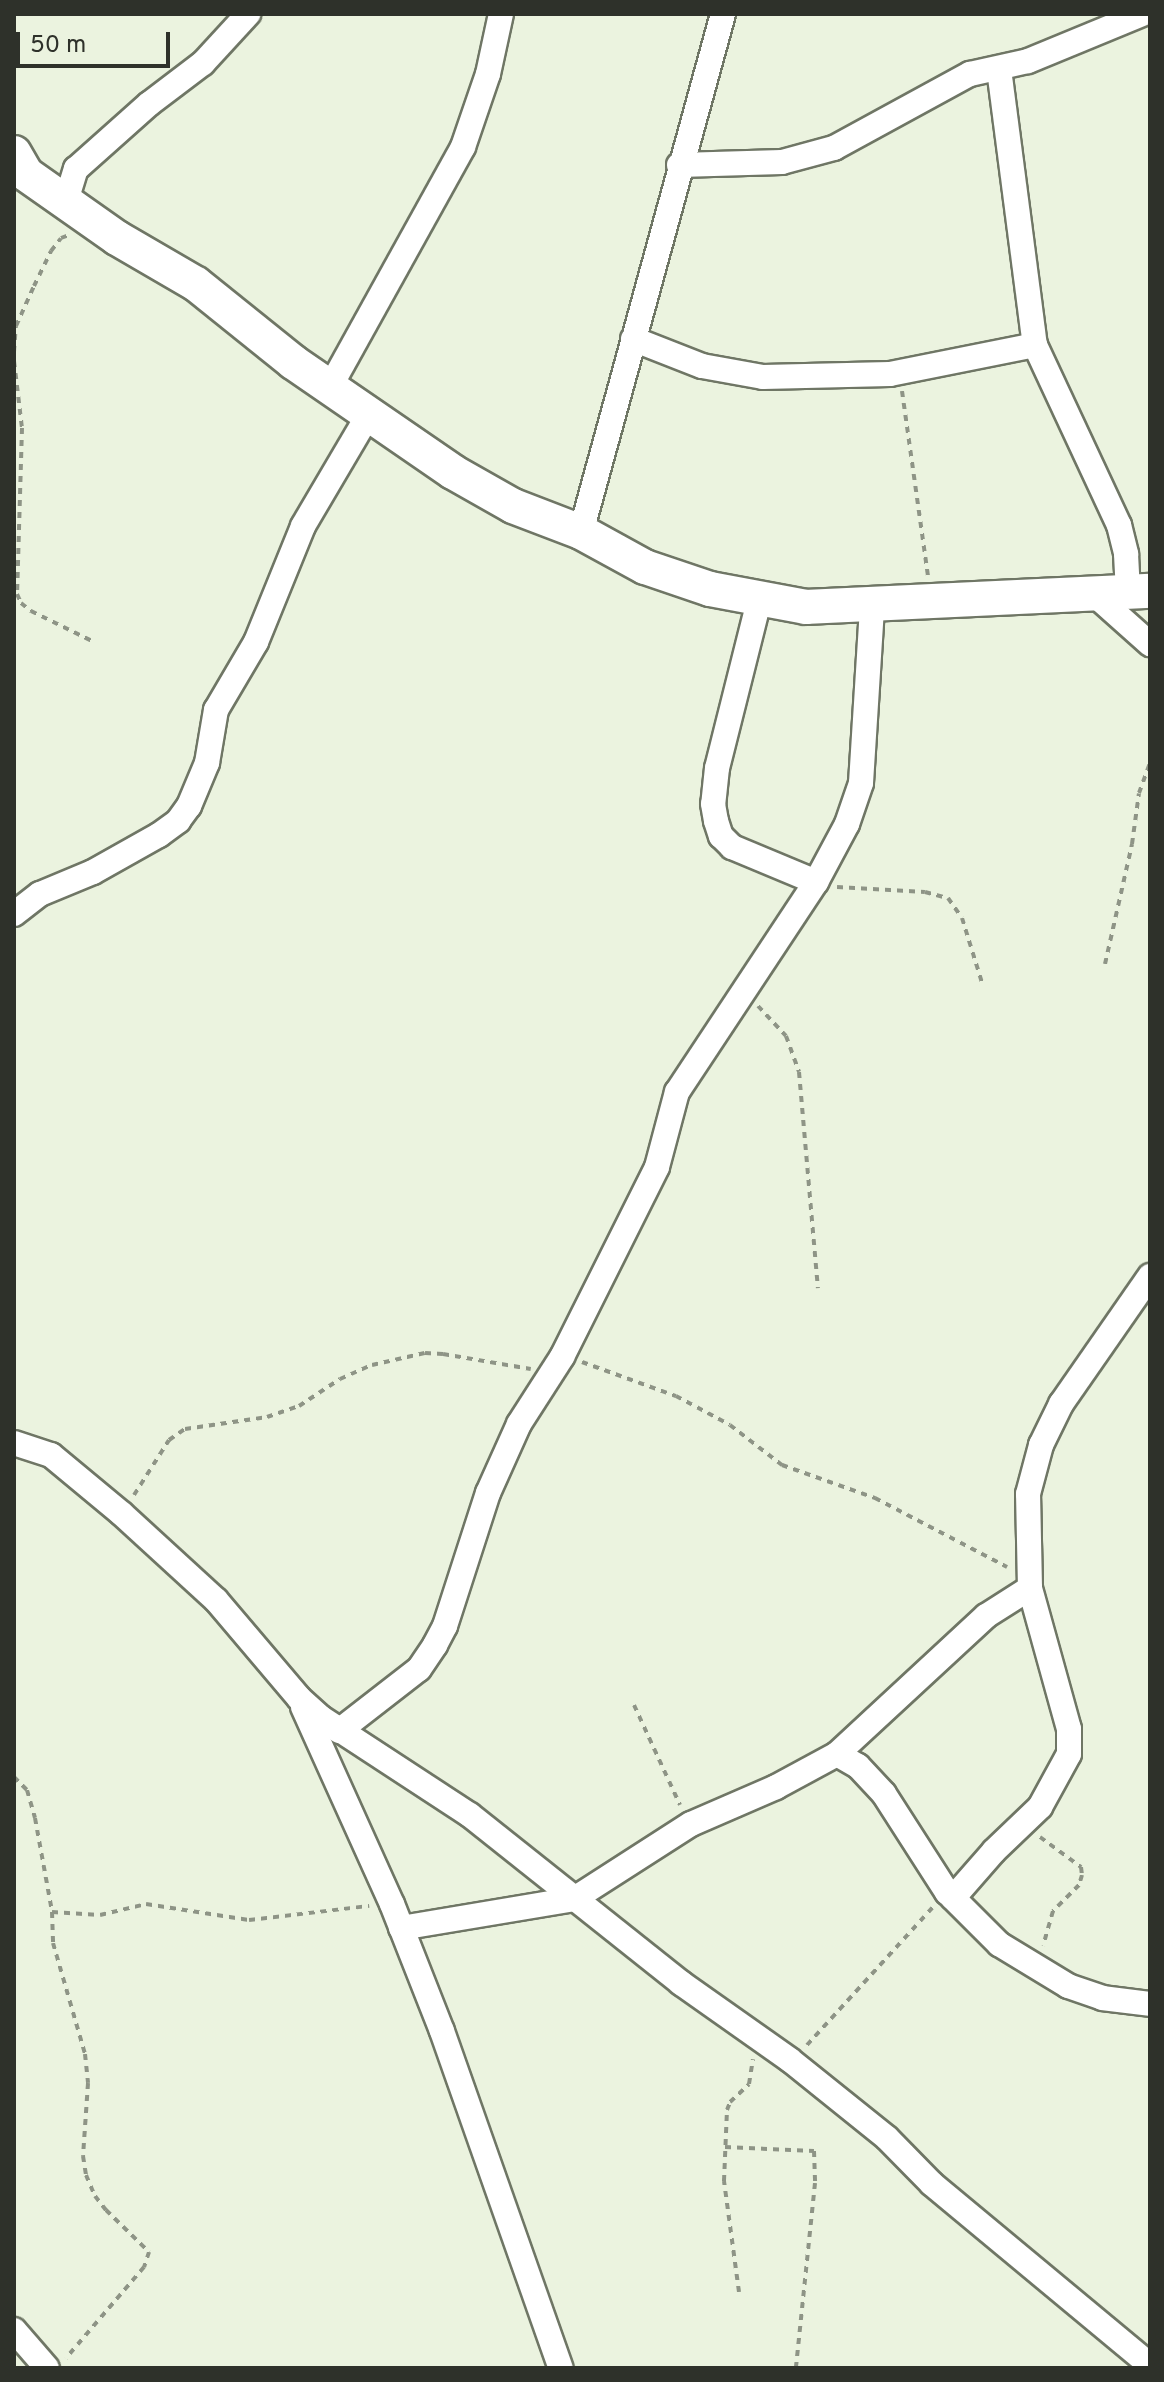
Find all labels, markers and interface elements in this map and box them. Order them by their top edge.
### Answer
scale bar [20,16,174,66]
text: 50 m [30,31,86,61]

